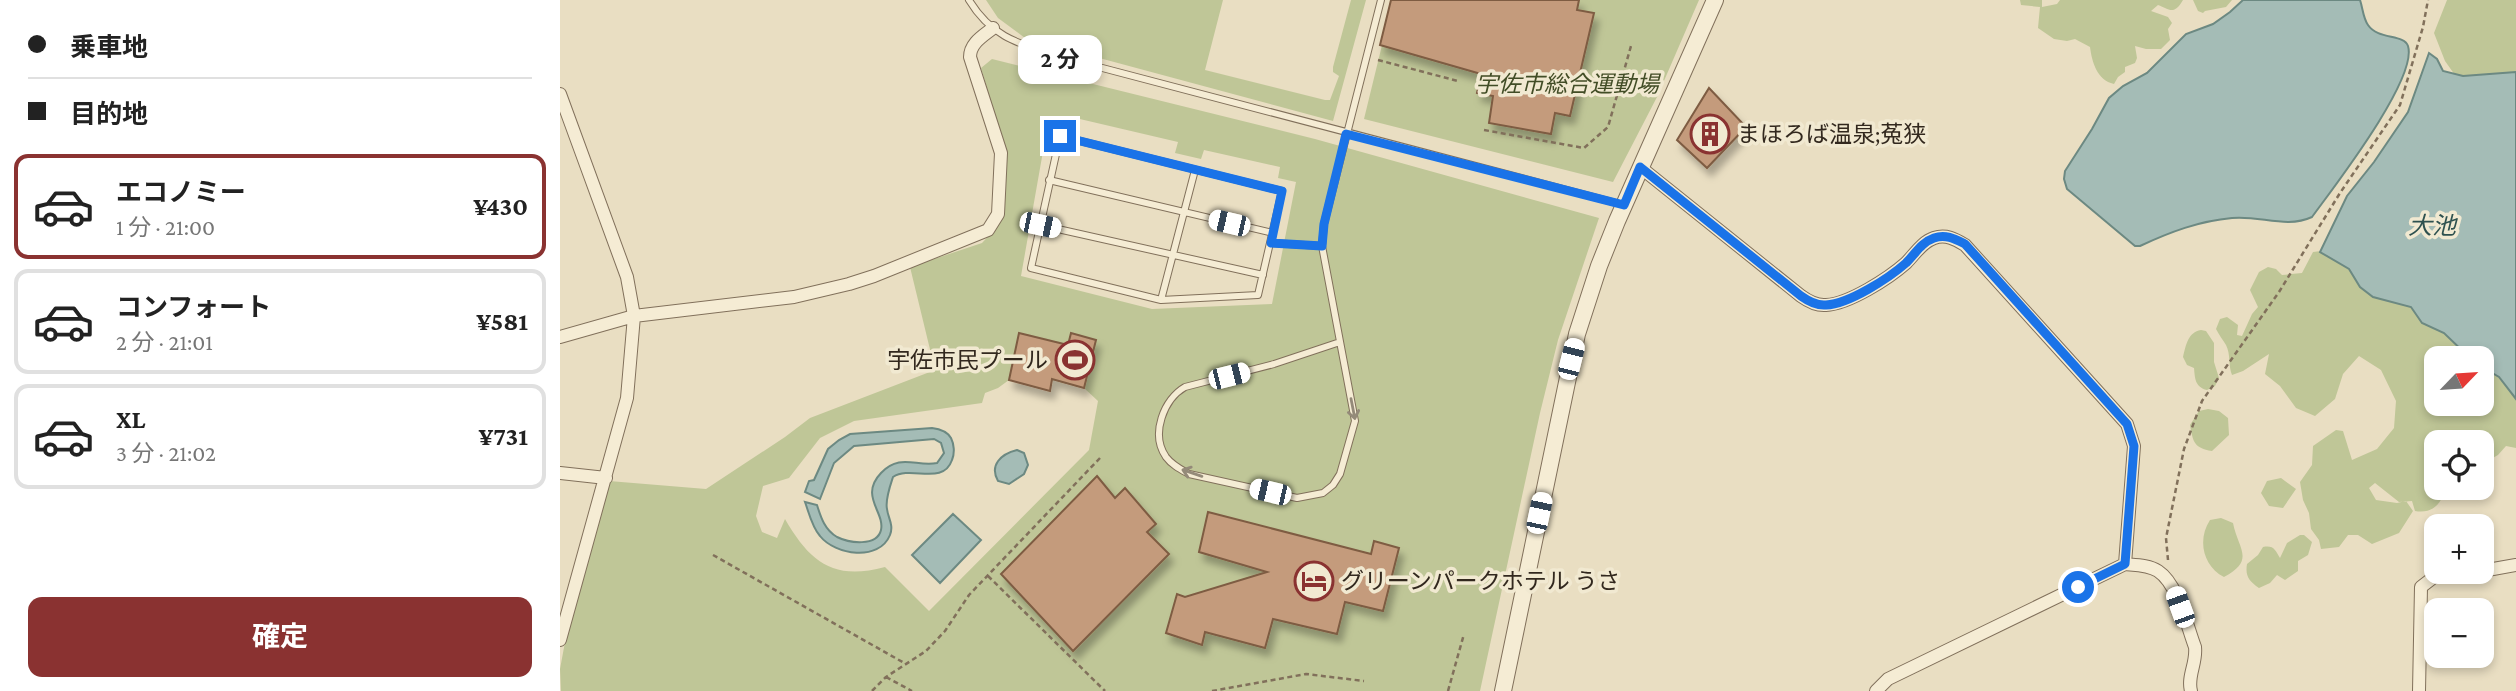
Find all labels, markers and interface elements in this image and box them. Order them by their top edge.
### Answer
text: 乗車地 [70,33,148,62]
callout: 2 分 [1018,34,1102,83]
text: 2 分 [1040,46,1080,72]
park label: 宇佐市総合運動場 [1475,71,1662,97]
text: 目的地 [70,100,148,129]
building icon: まほろば温泉;菟狭 [1689,113,1731,155]
route end [1044,120,1076,152]
place label: まほろば温泉;菟狭 [1737,121,1926,147]
icon: car [32,175,95,238]
text: エコノミー [116,178,246,207]
text: ¥430 [473,192,528,221]
car [1207,208,1252,238]
car [1018,210,1063,240]
water label: 大池 [2408,212,2458,239]
text: 1 分 · 21:00 [116,214,215,240]
icon: car [32,290,95,353]
text: コンフォート [116,293,271,322]
text: ¥581 [476,307,528,336]
text: 2 分 · 21:01 [116,329,213,355]
car [1556,336,1587,382]
sports icon: 宇佐市民プール [1054,339,1096,381]
north arrow [2424,346,2494,416]
map controls [2424,346,2494,668]
place label: 宇佐市民プール [887,347,1048,373]
car [1207,361,1252,391]
one-way arrow [1347,397,1360,420]
icon: car [32,405,95,468]
text: XL [116,405,145,434]
text: ¥731 [478,422,528,451]
button: locate [2424,430,2494,500]
text: 3 分 · 21:02 [116,440,216,466]
one-way arrow [1182,466,1204,478]
car [1248,477,1293,507]
car [1525,490,1554,536]
button: + [2424,514,2494,584]
hotel icon: グリーンパークホテル うさ [1293,560,1335,602]
place label: グリーンパークホテル うさ [1341,568,1620,594]
route start [2062,571,2094,603]
car [2163,584,2198,630]
button: 確定 [28,597,532,677]
button: − [2424,598,2494,668]

